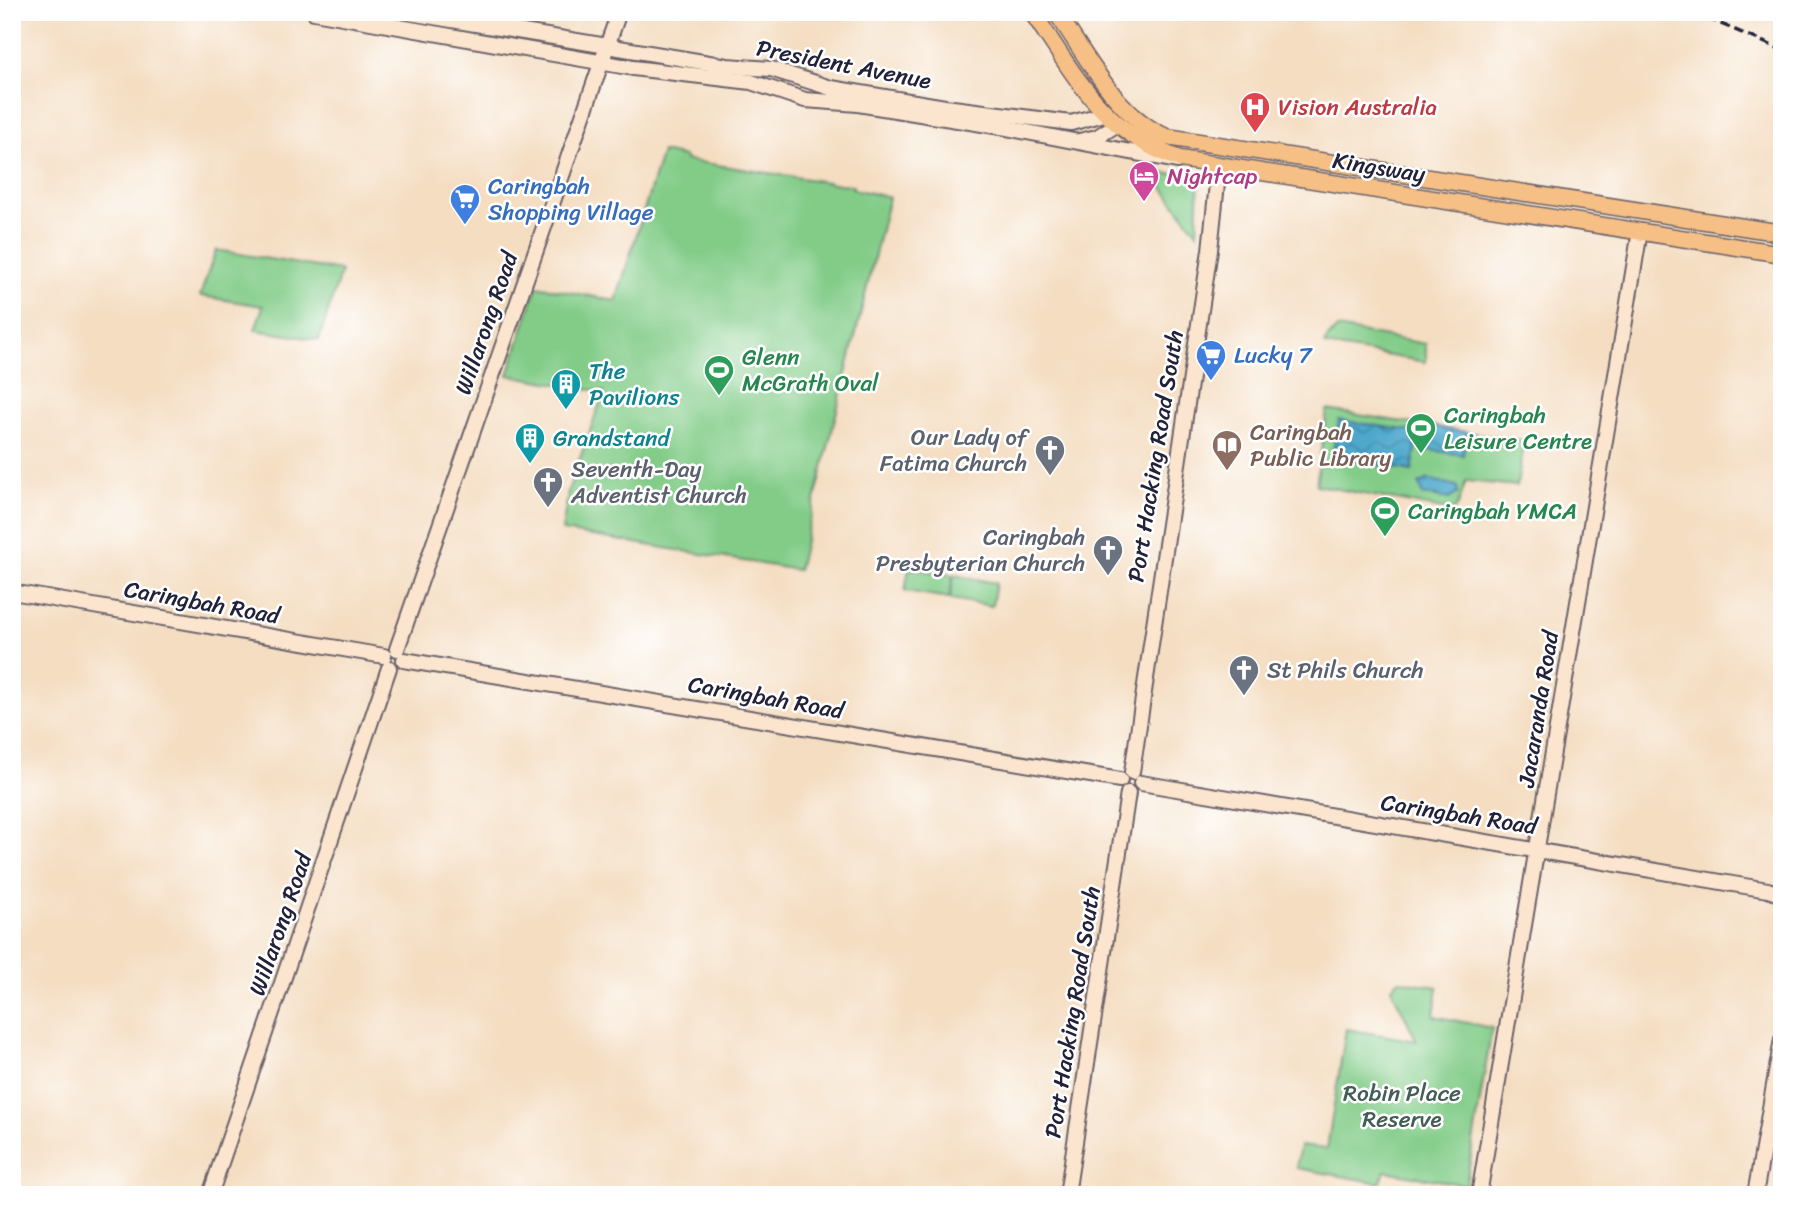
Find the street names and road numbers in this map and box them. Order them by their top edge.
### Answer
street label: President Avenue [753,27,935,102]
street label: Kingsway [1330,140,1428,195]
street label: Willarong Road [443,244,531,400]
street label: Port Hacking Road South [1115,327,1196,585]
street label: Caringbah Road [121,569,285,637]
street label: Jacaranda Road [1506,626,1571,791]
street label: Caringbah Road [685,664,849,732]
street label: Caringbah Road [1378,782,1542,847]
street label: Willarong Road [237,845,325,1001]
street label: Port Hacking Road South [1032,883,1113,1141]

